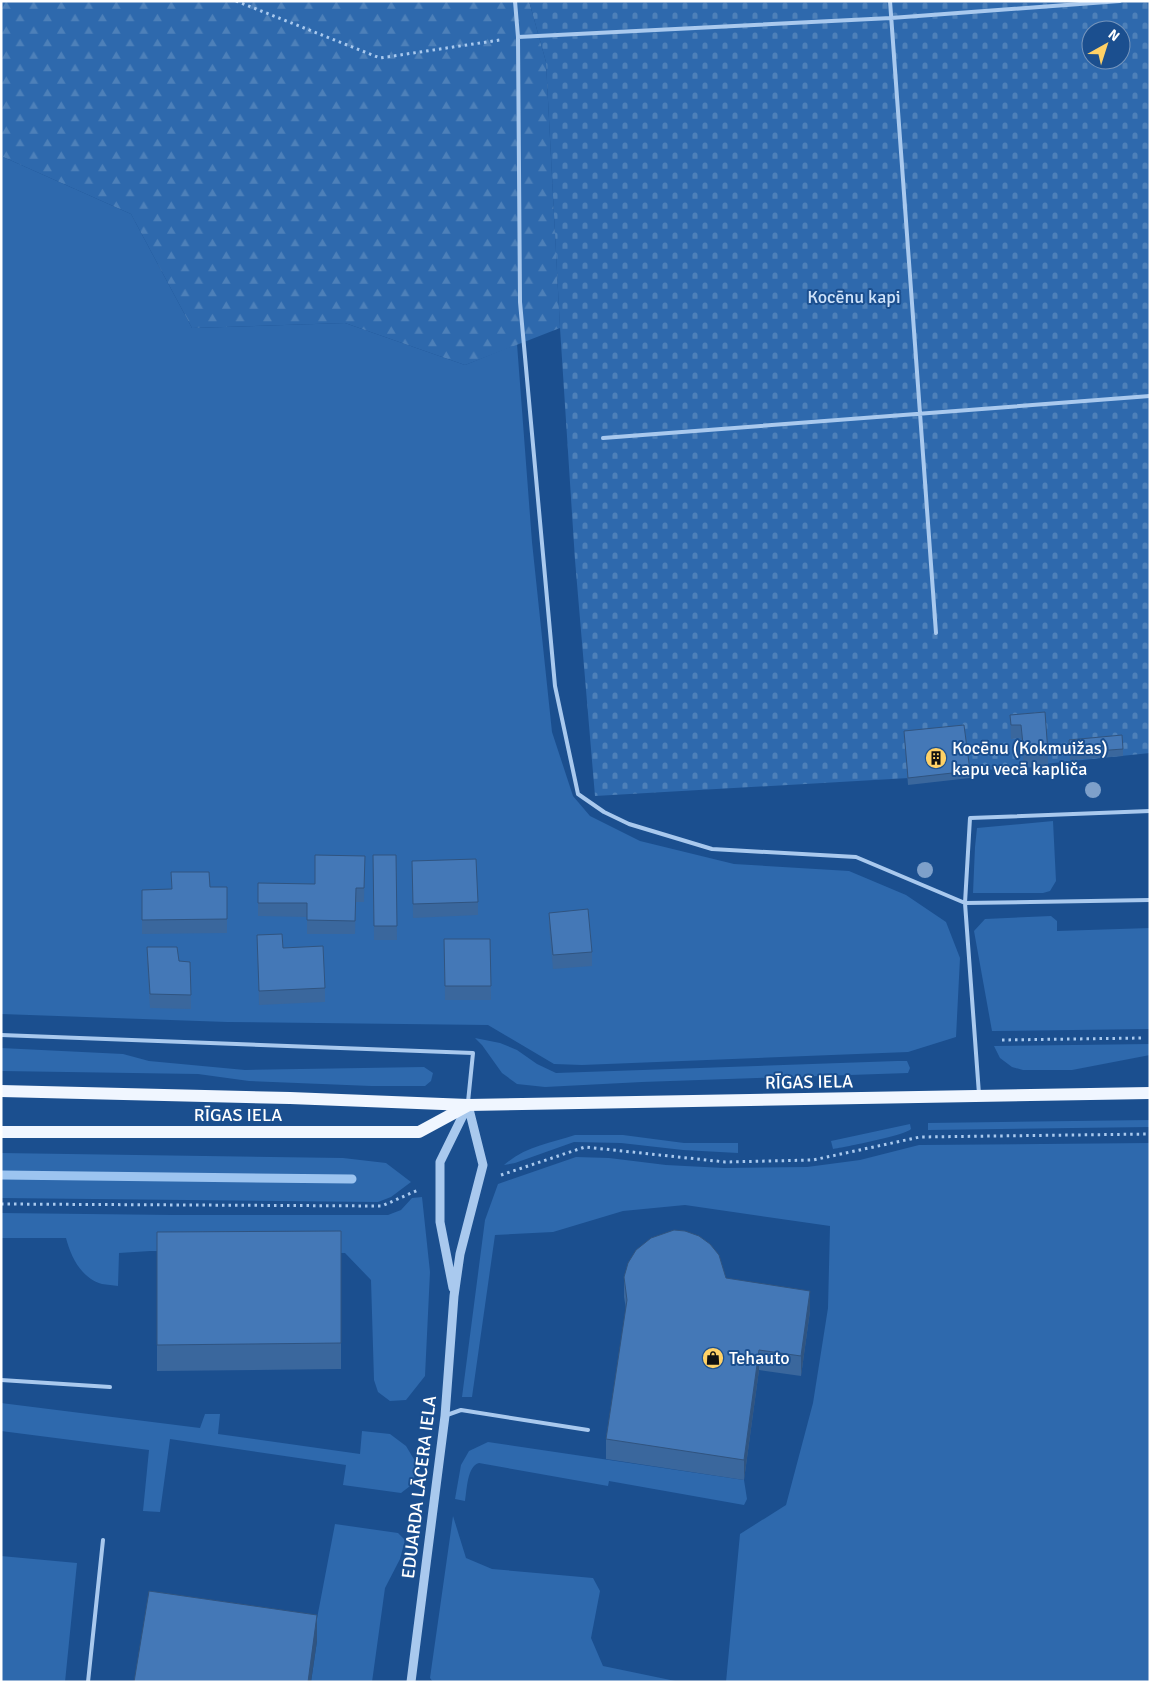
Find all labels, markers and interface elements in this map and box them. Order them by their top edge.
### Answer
north arrow [1081,20,1131,70]
text: N [1105,26,1123,45]
park label: Kocēnu kapi [807,286,901,308]
place label: Kocēnu (Kokmuižas) kapu vecā kapliča [952,737,1108,780]
building icon: Kocēnu (Kokmuižas) kapu vecā kapliča [924,746,948,770]
street label: RĪGAS IELA [765,1070,853,1094]
street label: RĪGAS IELA [194,1104,282,1126]
shop icon: Tehauto [701,1346,725,1370]
place label: Tehauto [729,1347,790,1369]
street label: EDUARDA LĀCERA IELA [397,1394,441,1580]

